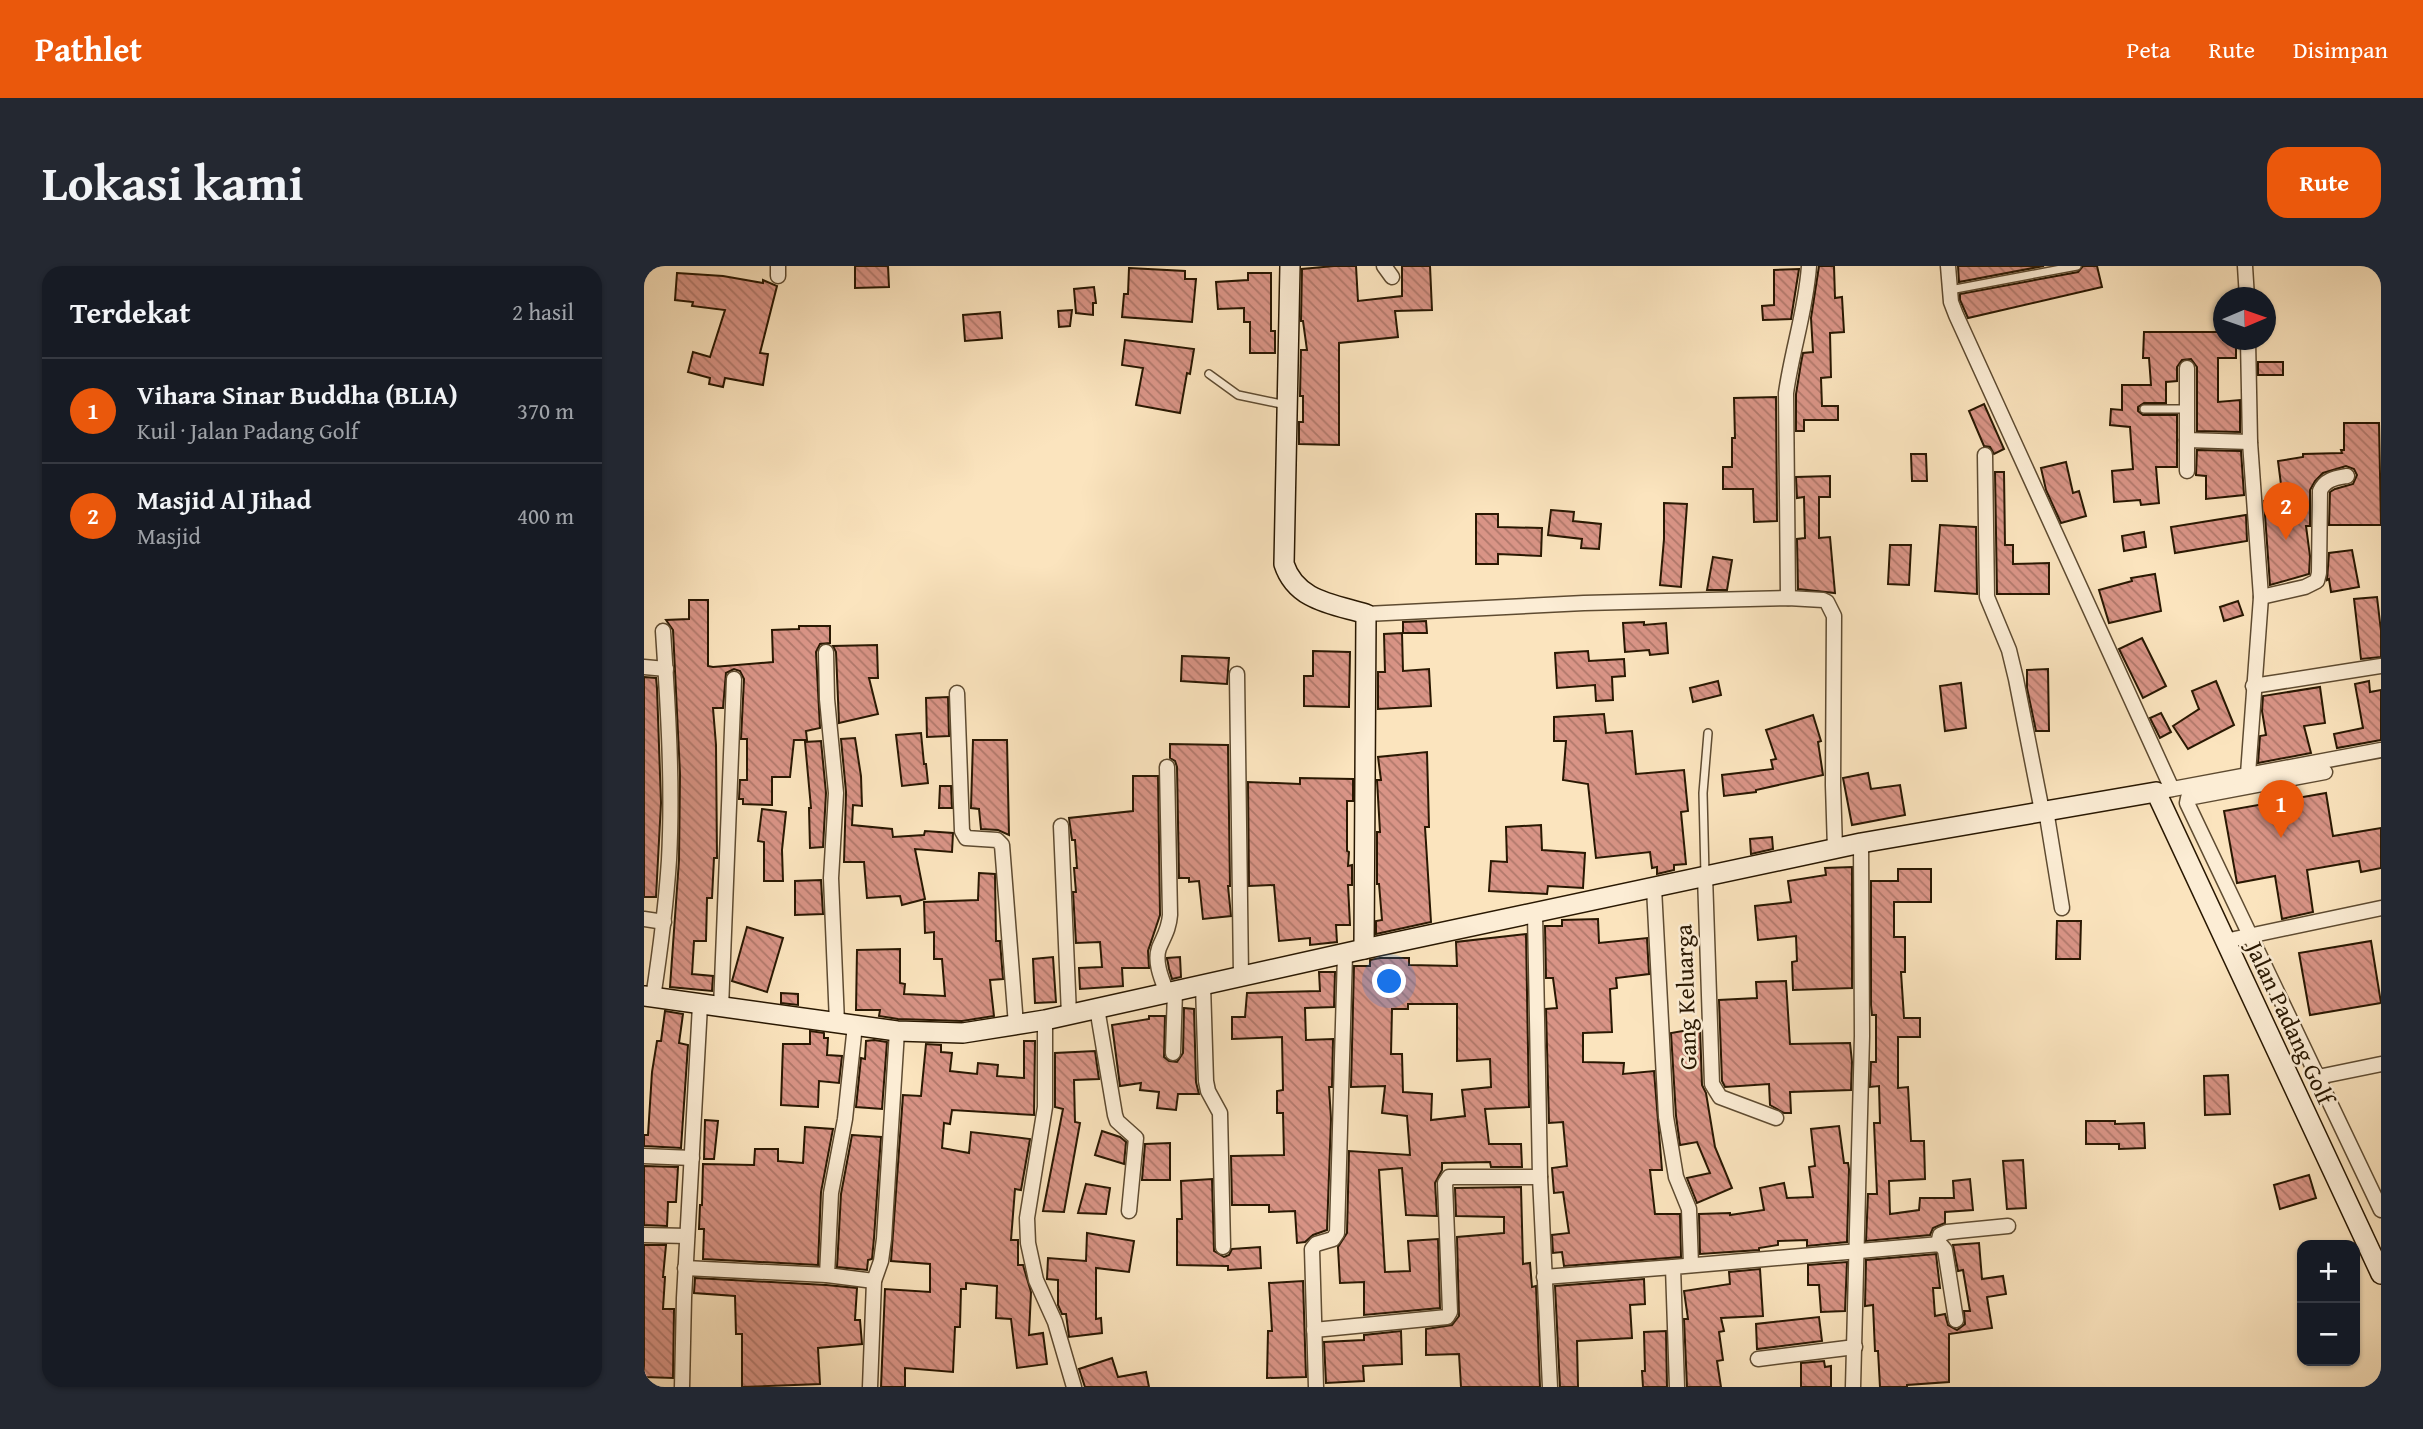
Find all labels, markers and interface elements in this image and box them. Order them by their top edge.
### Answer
text: Pathlet [35,25,142,73]
text: Peta [2127,32,2170,67]
text: Rute [2208,32,2255,67]
text: Disimpan [2293,32,2388,67]
text: Lokasi kami [42,146,304,218]
button: Rute [2267,147,2381,218]
north arrow [2213,287,2276,350]
text: Terdekat [70,290,190,334]
text: 2 hasil [512,295,574,328]
text: Vihara Sinar Buddha (BLIA) [137,375,458,414]
text: 1 [87,394,99,427]
text: 370 m [517,394,574,427]
text: Kuil · Jalan Padang Golf [137,414,358,447]
text: Masjid Al Jihad [137,480,311,519]
pin: 2 [2263,482,2309,540]
text: 2 [87,499,99,532]
text: 400 m [517,499,574,532]
text: Masjid [137,519,201,552]
pin: 1 [2258,780,2304,838]
street label: Gang Keluarga [1665,923,1706,1071]
street label: Jalan Padang Golf [2236,933,2344,1112]
your location [1372,964,1406,998]
map controls [2297,1240,2360,1366]
button: + [2297,1240,2360,1303]
button: − [2297,1303,2360,1366]

